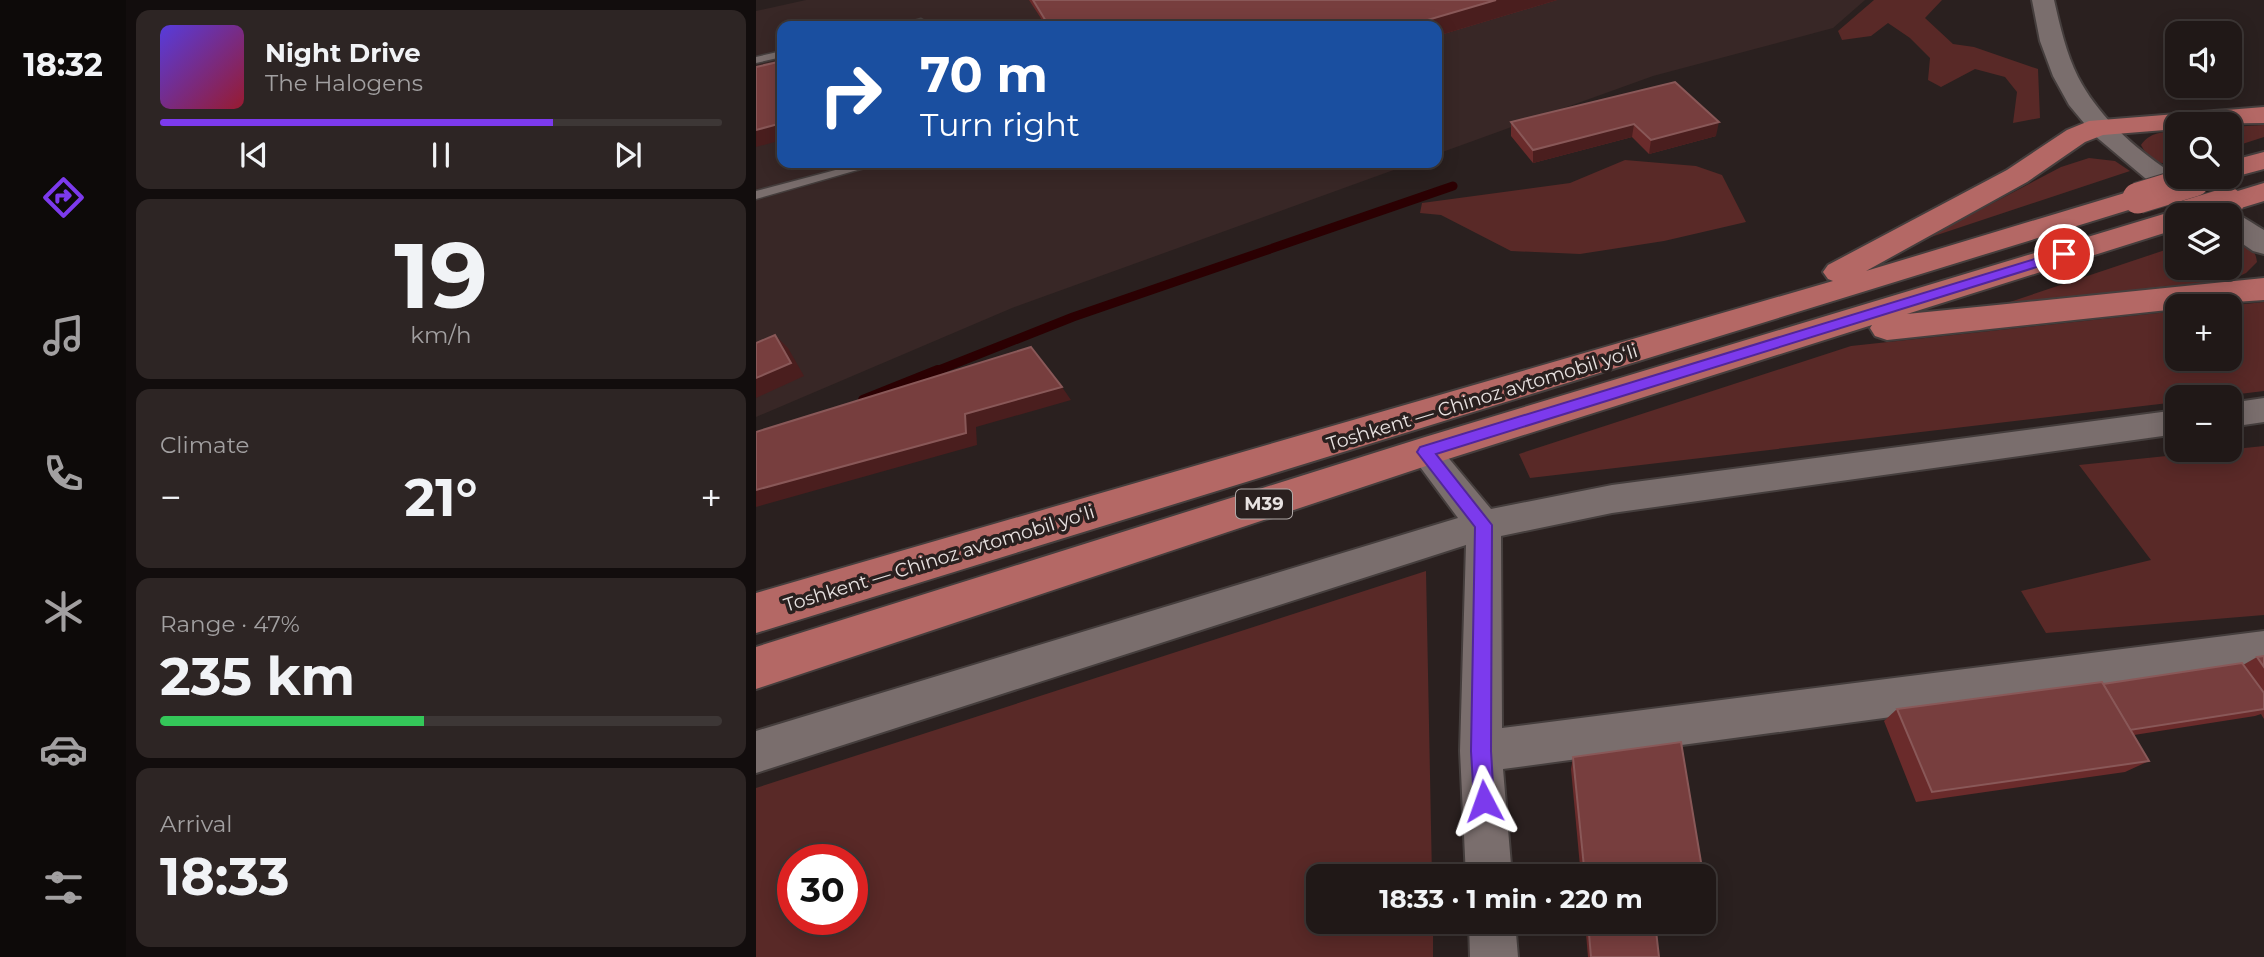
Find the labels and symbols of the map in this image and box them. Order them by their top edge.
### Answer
pin [2034,224,2094,284]
street label: Toshkent — Chinoz avtomobil yoʻli [1324,339,1640,456]
road number: M39 [1236,490,1292,518]
street label: Toshkent — Chinoz avtomobil yoʻli [781,500,1097,617]
position arrow [1447,764,1521,838]
speed limit sign: 30 [777,844,868,935]

